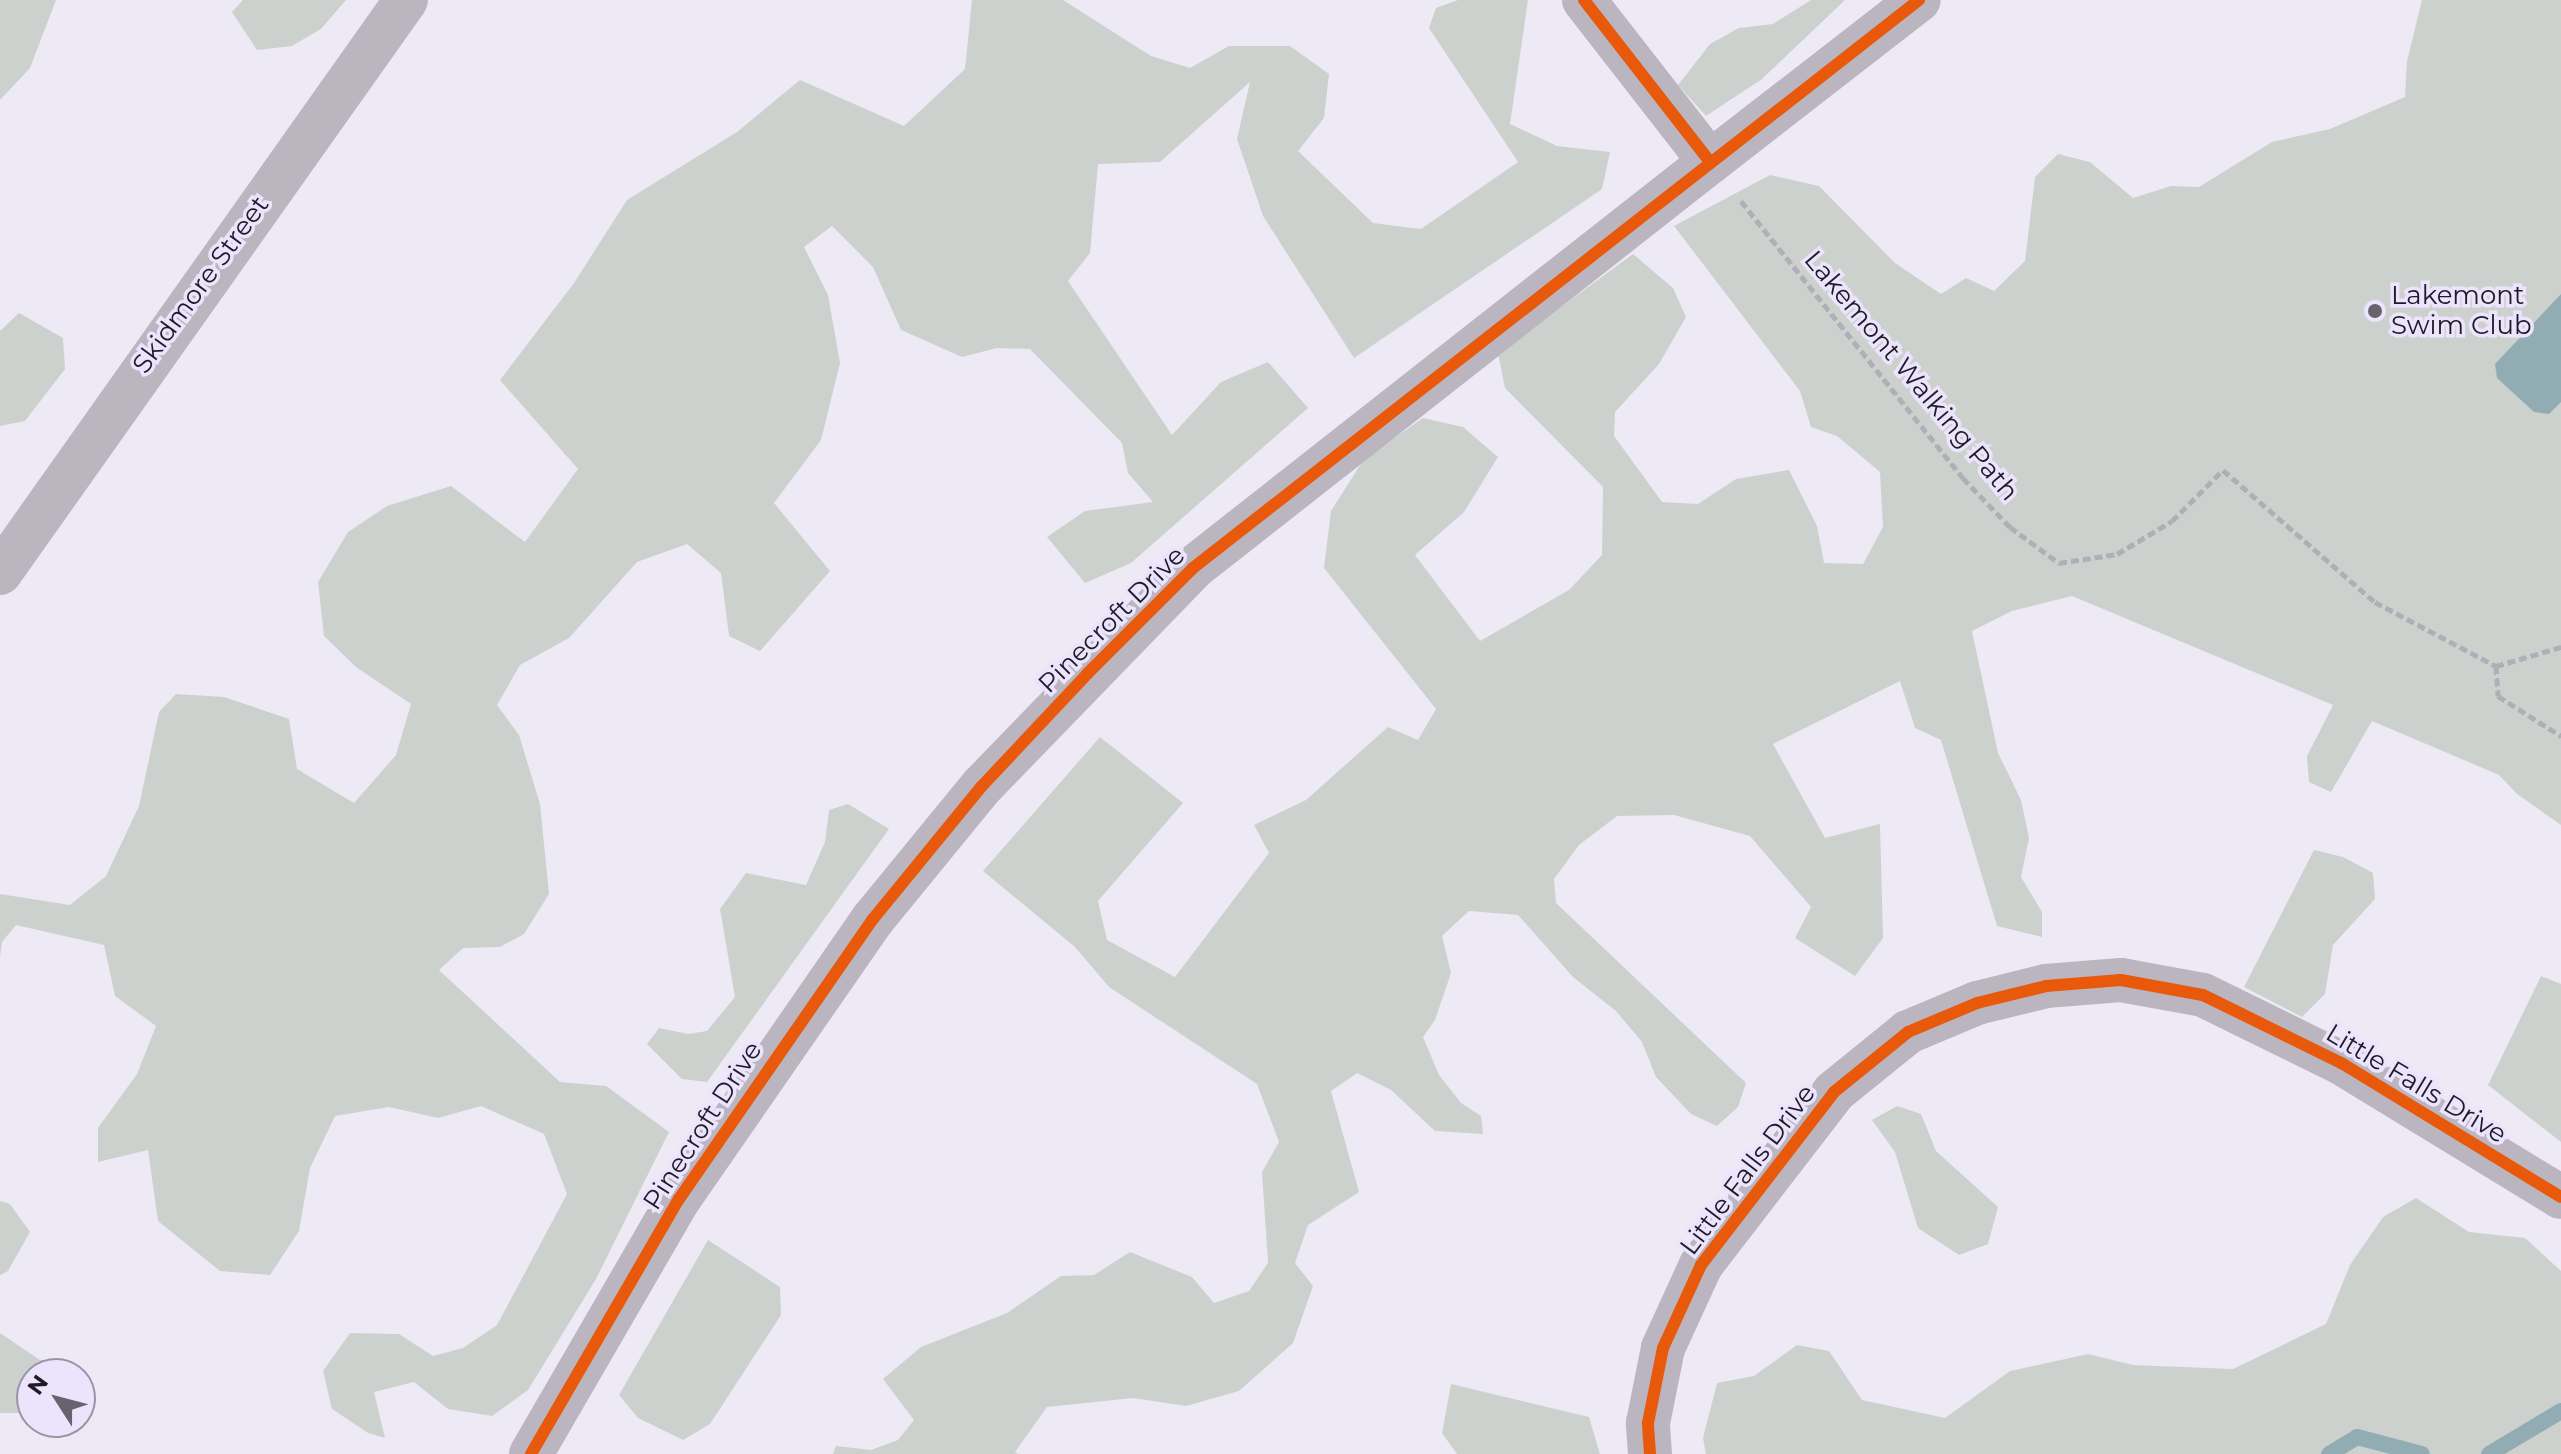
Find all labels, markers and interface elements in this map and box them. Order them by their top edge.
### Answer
street label: Skidmore Street [126,190,276,380]
street label: Lakemont Walking Path [1797,245,2025,507]
place label: Lakemont Swim Club [2391,280,2532,342]
marker: Lakemont Swim Club [2366,302,2384,320]
street label: Pinecroft Drive [1032,540,1192,700]
street label: Little Falls Drive [2320,1018,2512,1150]
street label: Pinecroft Drive [637,1036,769,1216]
street label: Little Falls Drive [1674,1079,1822,1261]
north arrow [16,1358,96,1438]
text: N [22,1370,54,1400]

